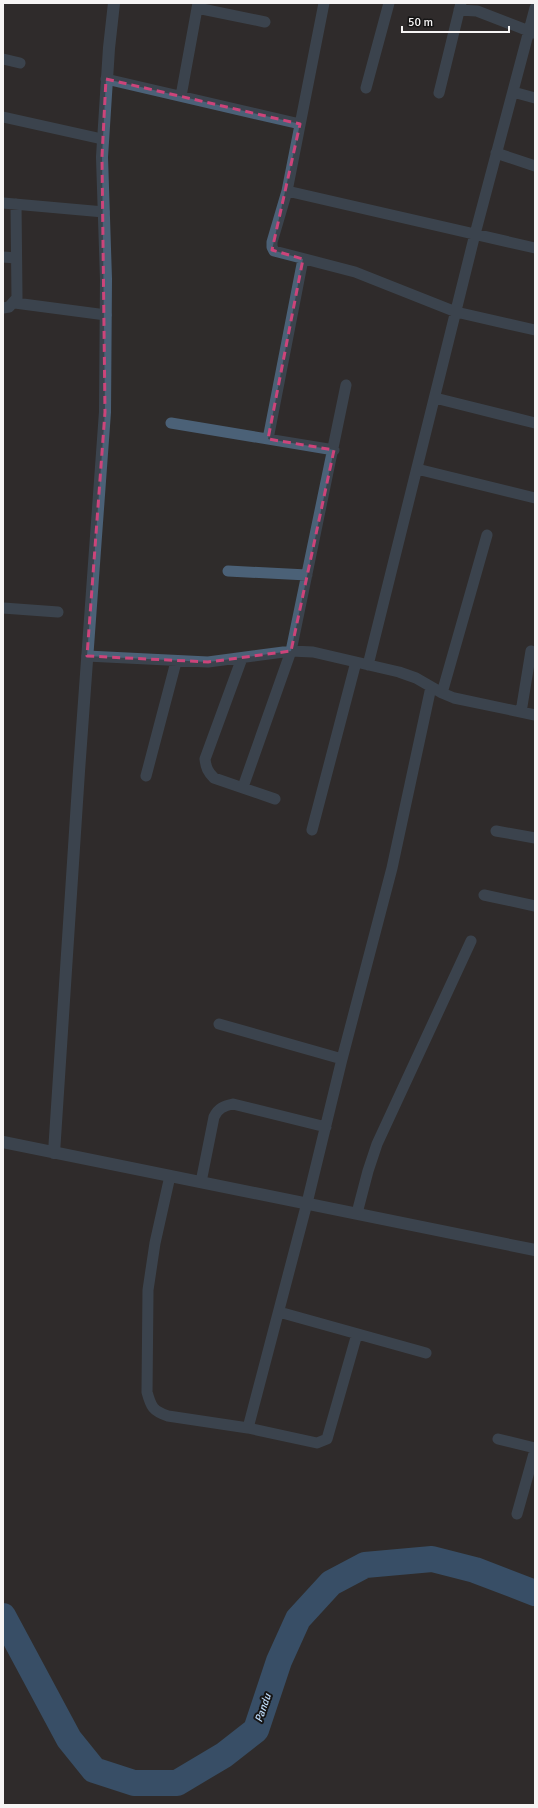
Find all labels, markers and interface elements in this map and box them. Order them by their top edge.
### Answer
scale bar [402,8,509,34]
text: 50 m [408,15,433,30]
water label: Pandu [252,1691,274,1724]

